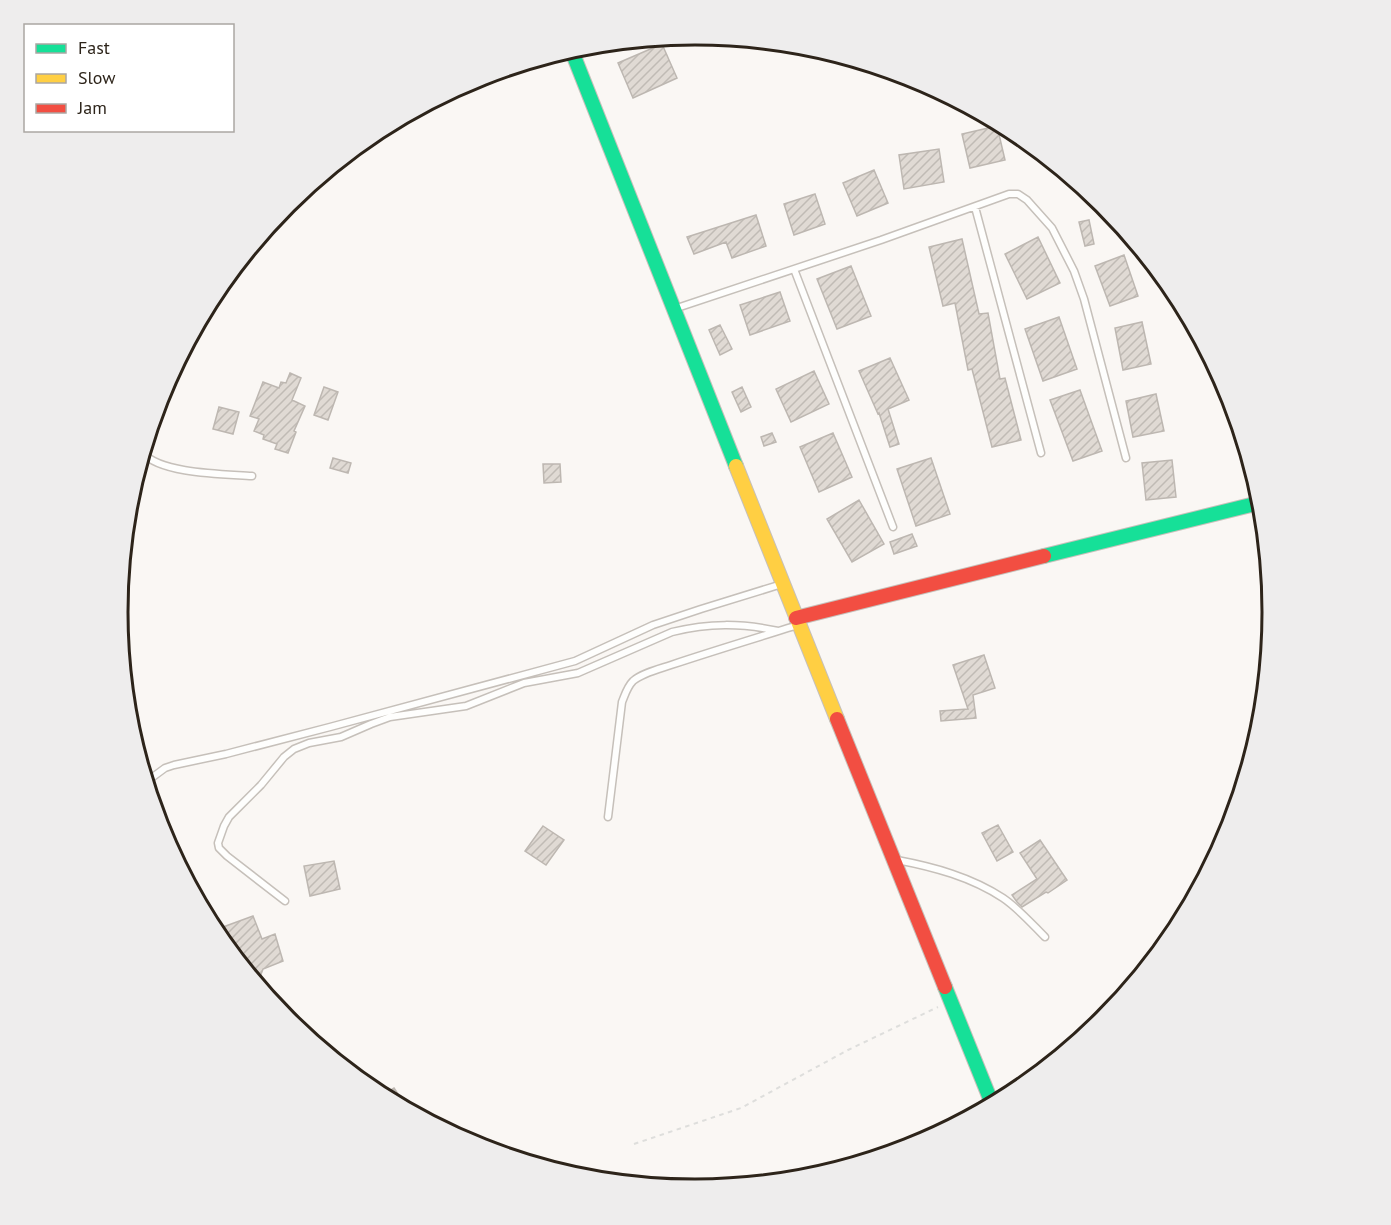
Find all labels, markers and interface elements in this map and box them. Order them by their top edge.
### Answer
legend [24,24,234,132]
text: Fast [78,36,110,59]
text: Slow [78,66,116,89]
text: Jam [77,96,107,119]

